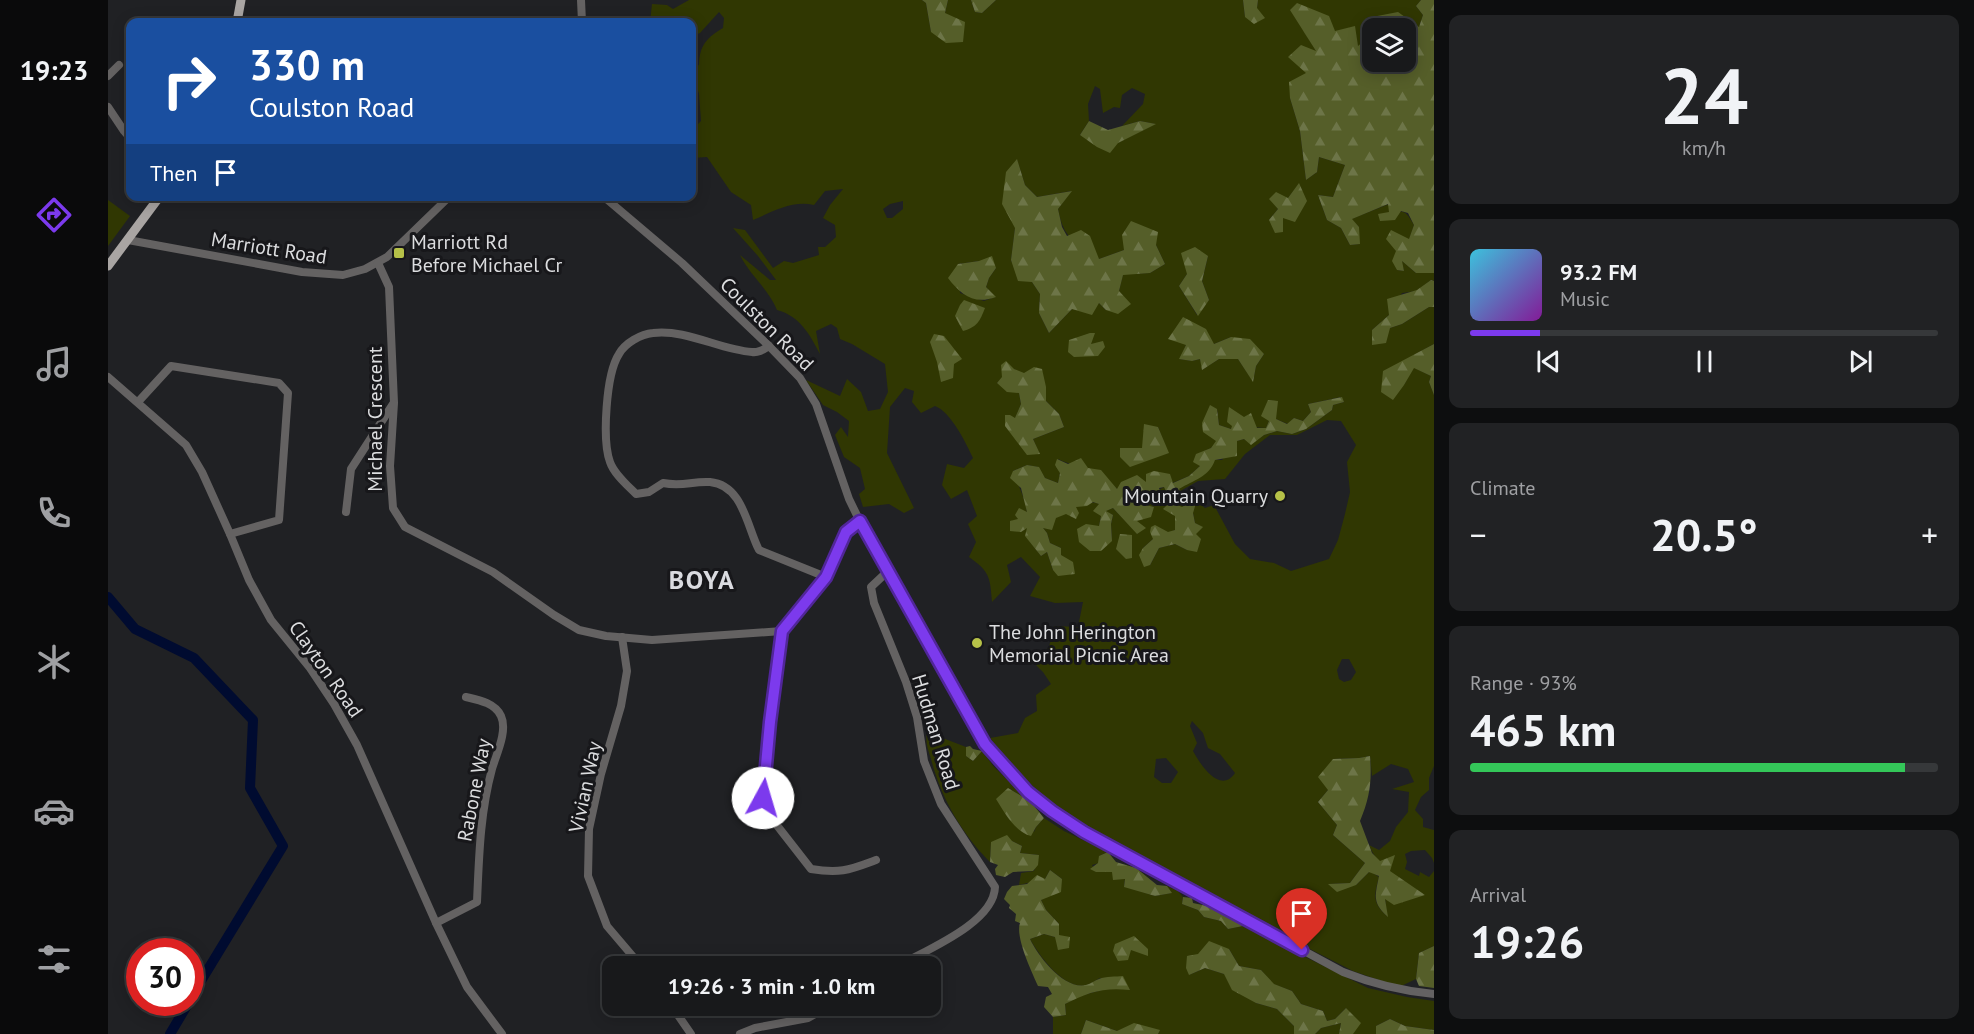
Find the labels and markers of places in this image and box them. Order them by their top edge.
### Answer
place label: Marriott Rd Before Michael Cr [411,229,562,278]
marker: Marriott Rd Before Michael Cr [392,246,406,260]
place label: Mountain Quarry [1124,483,1269,509]
marker: Mountain Quarry [1273,489,1287,503]
place label: The John Herington Memorial Picnic Area [989,619,1169,668]
marker: The John Herington Memorial Picnic Area [970,636,984,650]
pin [1276,888,1327,950]

